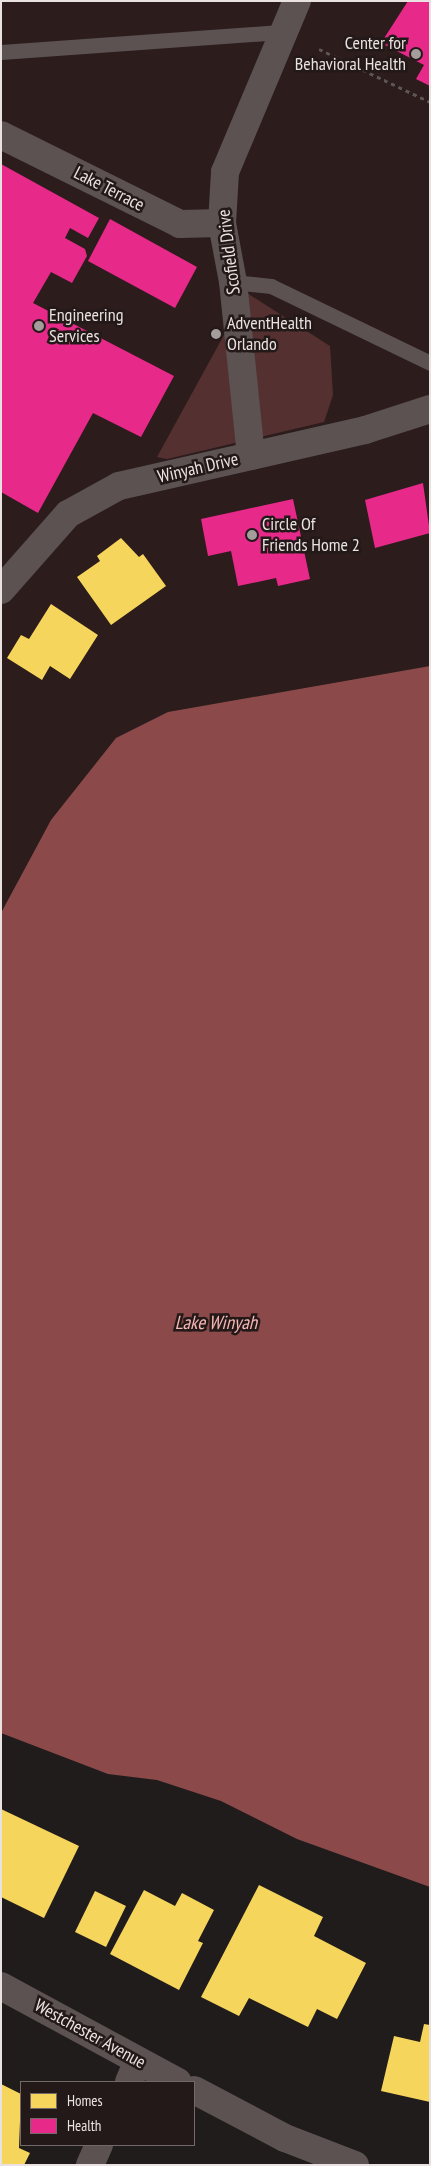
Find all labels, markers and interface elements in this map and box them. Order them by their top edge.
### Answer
place label: Center for Behavioral Health [295,33,406,76]
marker: Center for Behavioral Health [410,48,422,60]
street label: Lake Terrace [70,162,148,216]
street label: Scofield Drive [213,208,245,296]
place label: Engineering Services [49,305,123,348]
place label: AdventHealth Orlando [227,313,312,356]
marker: Engineering Services [33,320,45,332]
marker: AdventHealth Orlando [209,327,223,341]
street label: Winyah Drive [155,448,241,488]
place label: Circle Of Friends Home 2 [262,514,360,556]
marker: Circle Of Friends Home 2 [246,529,258,541]
water label: Lake Winyah [175,1312,257,1334]
street label: Westchester Avenue [30,1994,150,2074]
legend [20,2081,195,2146]
text: Homes [67,2091,103,2110]
text: Health [67,2116,101,2135]

